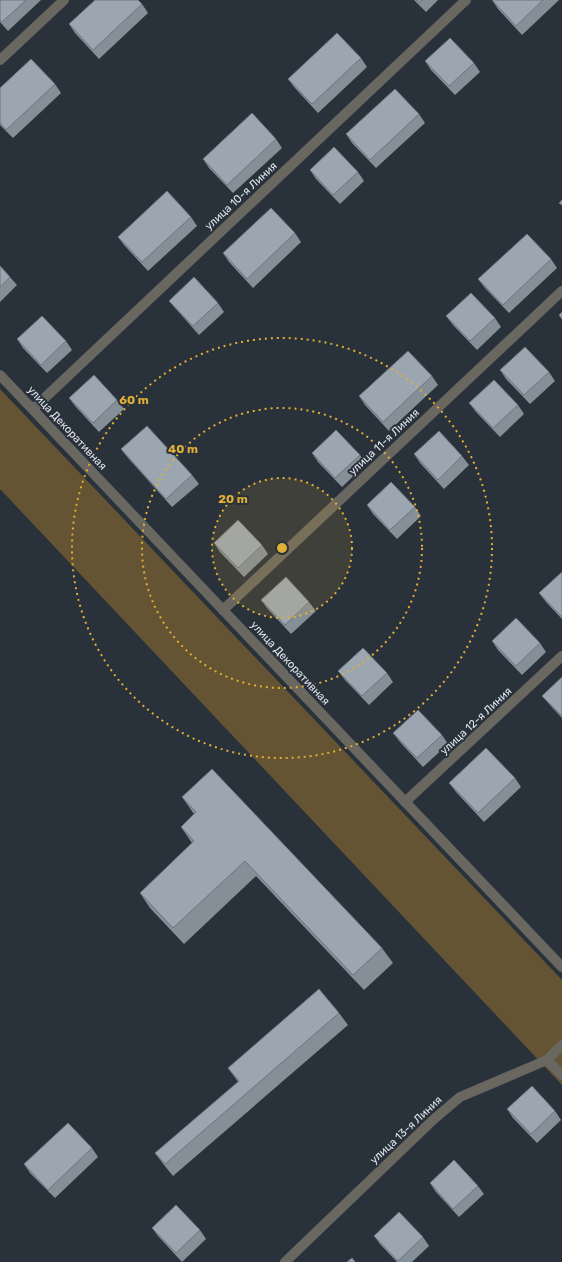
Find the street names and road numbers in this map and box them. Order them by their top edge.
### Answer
street label: улица 10-я Линия [202,159,280,233]
street label: улица Декоративная [25,383,109,473]
street label: улица 11-я Линия [346,406,422,478]
street label: улица Декоративная [248,618,332,708]
street label: улица 12-я Линия [438,684,514,758]
street label: улица 13-я Линия [367,1093,445,1167]

